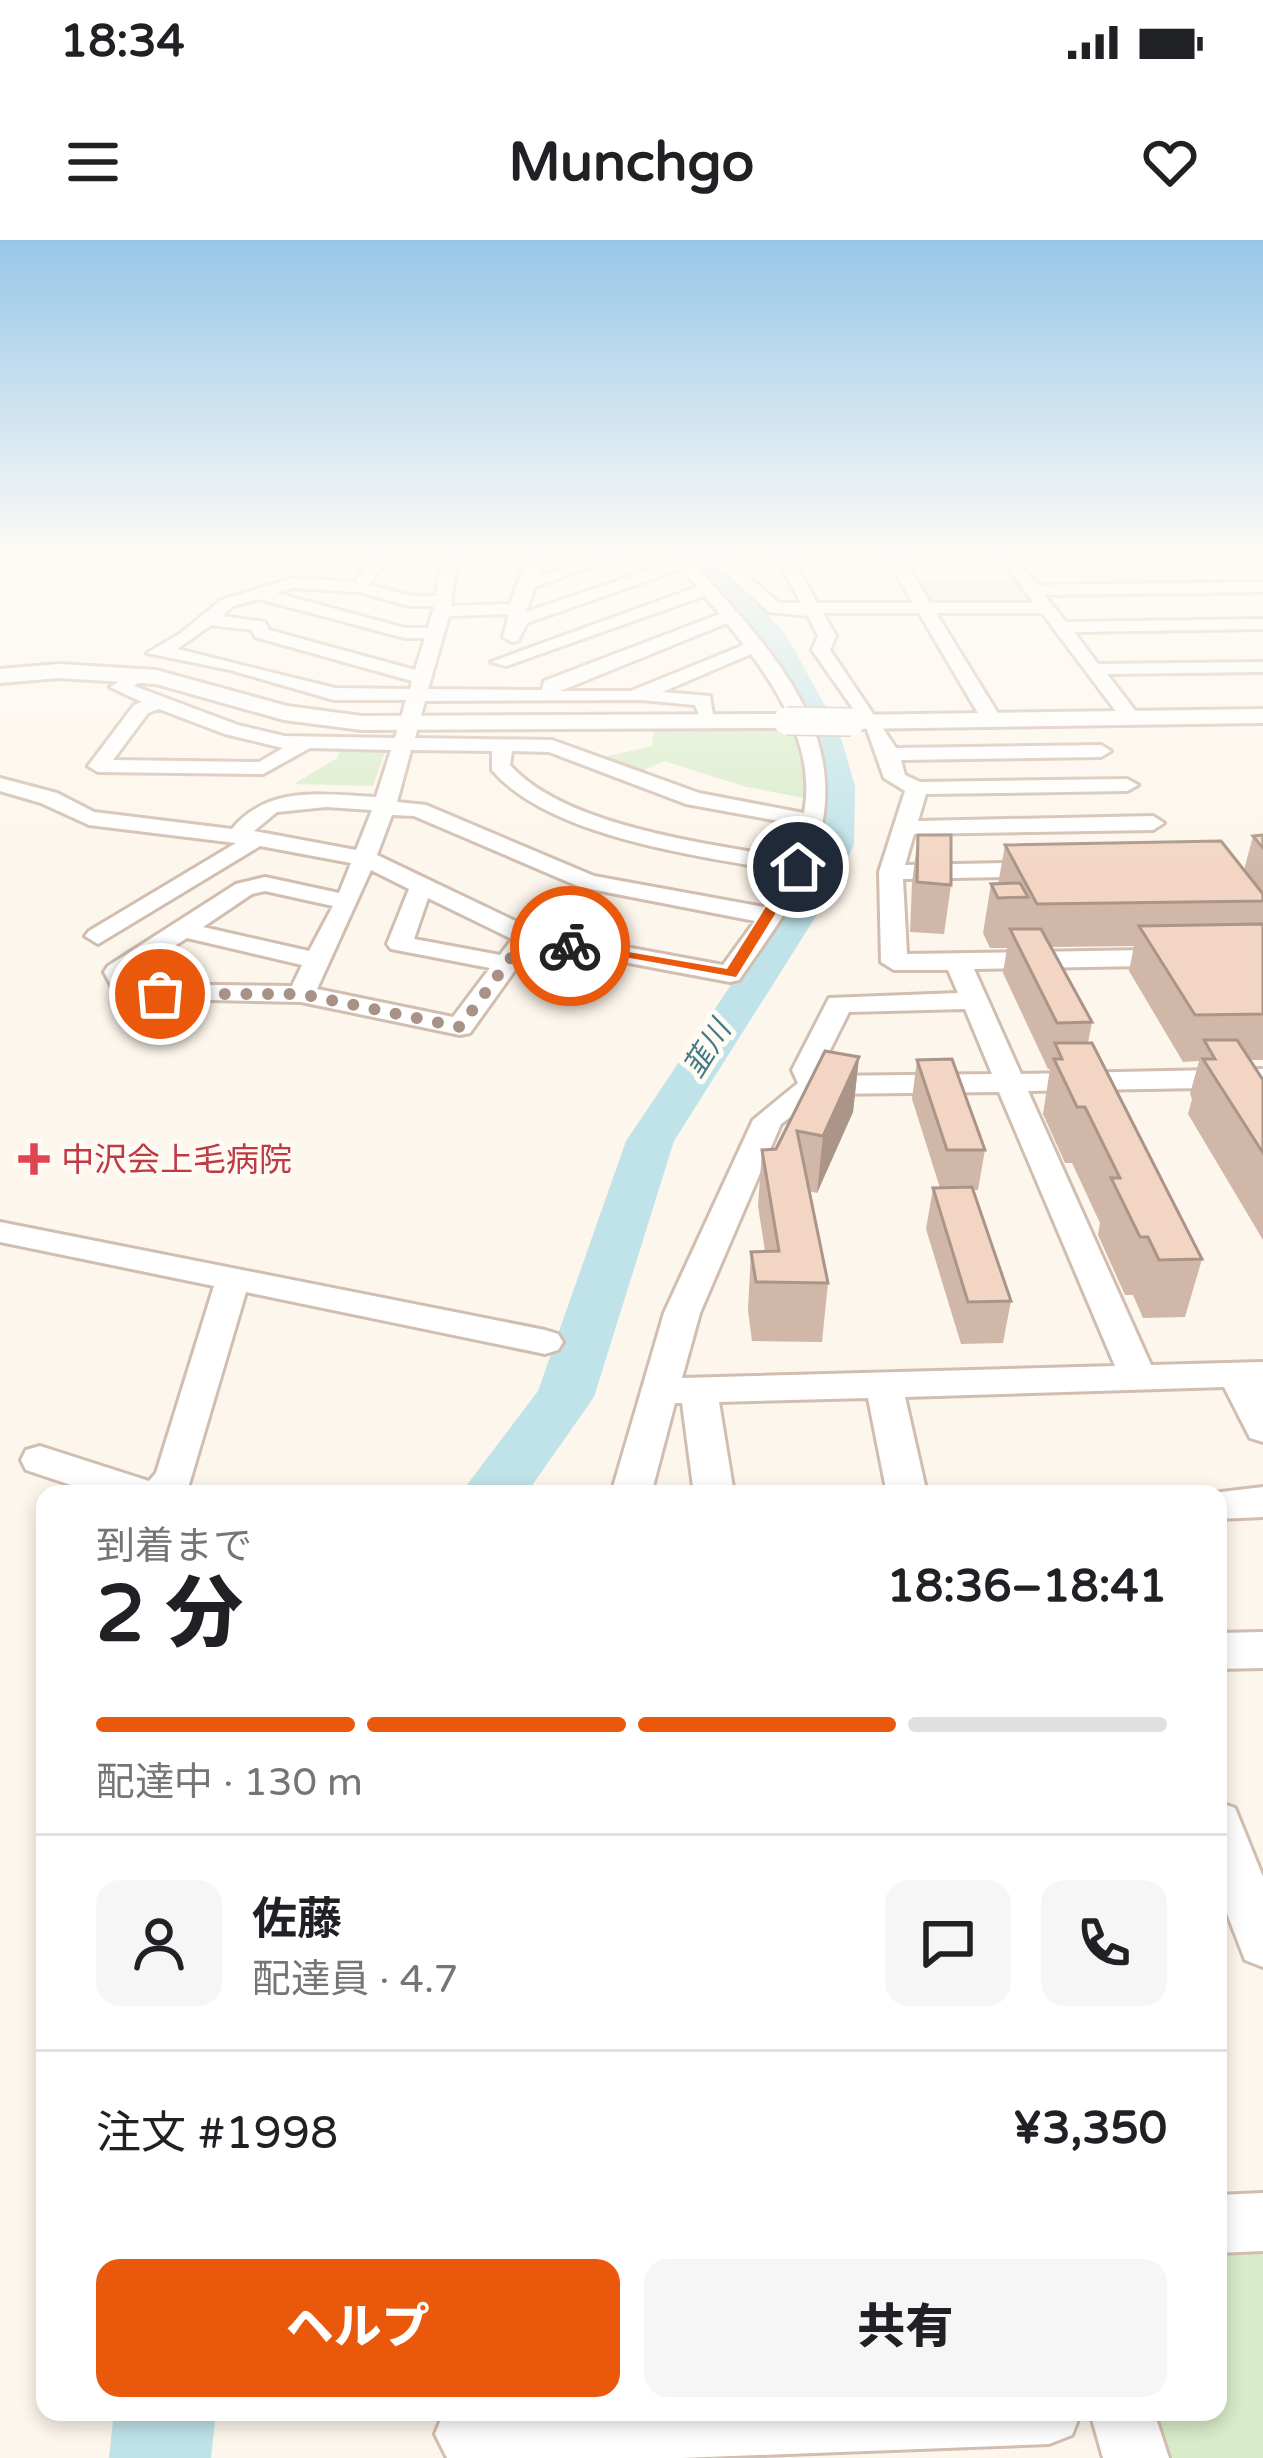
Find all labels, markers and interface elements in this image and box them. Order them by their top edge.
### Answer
text: 18:34 [60,15,185,69]
icon: menu [60,129,126,195]
icon: heart [1137,129,1203,195]
text: Munchgo [509,130,754,195]
pin [747,816,849,918]
icon: home [765,834,831,900]
courier [510,886,630,1006]
icon: bike [537,913,603,979]
pin [109,943,211,1045]
icon: bag [127,961,193,1027]
water label: 韮川 [676,1011,741,1085]
place label: 中沢会上毛病院 [61,1141,292,1180]
marker: 中沢会上毛病院 [18,1143,50,1175]
text: 到着まで [96,1523,252,1570]
text: 18:36–18:41 [887,1560,1167,1614]
text: 2 分 [96,1568,243,1662]
text: 配達中 · 130 m [96,1759,363,1806]
button: person [96,1880,222,2006]
button: chat [885,1880,1011,2006]
button: phone [1041,1880,1167,2006]
text: 佐藤 [252,1893,342,1947]
text: 配達員 · 4.7 [252,1956,458,2003]
text: ¥3,350 [1013,2102,1167,2156]
text: 注文 #1998 [96,2107,338,2161]
button: ヘルプ [96,2259,620,2397]
button: 共有 [644,2259,1167,2397]

